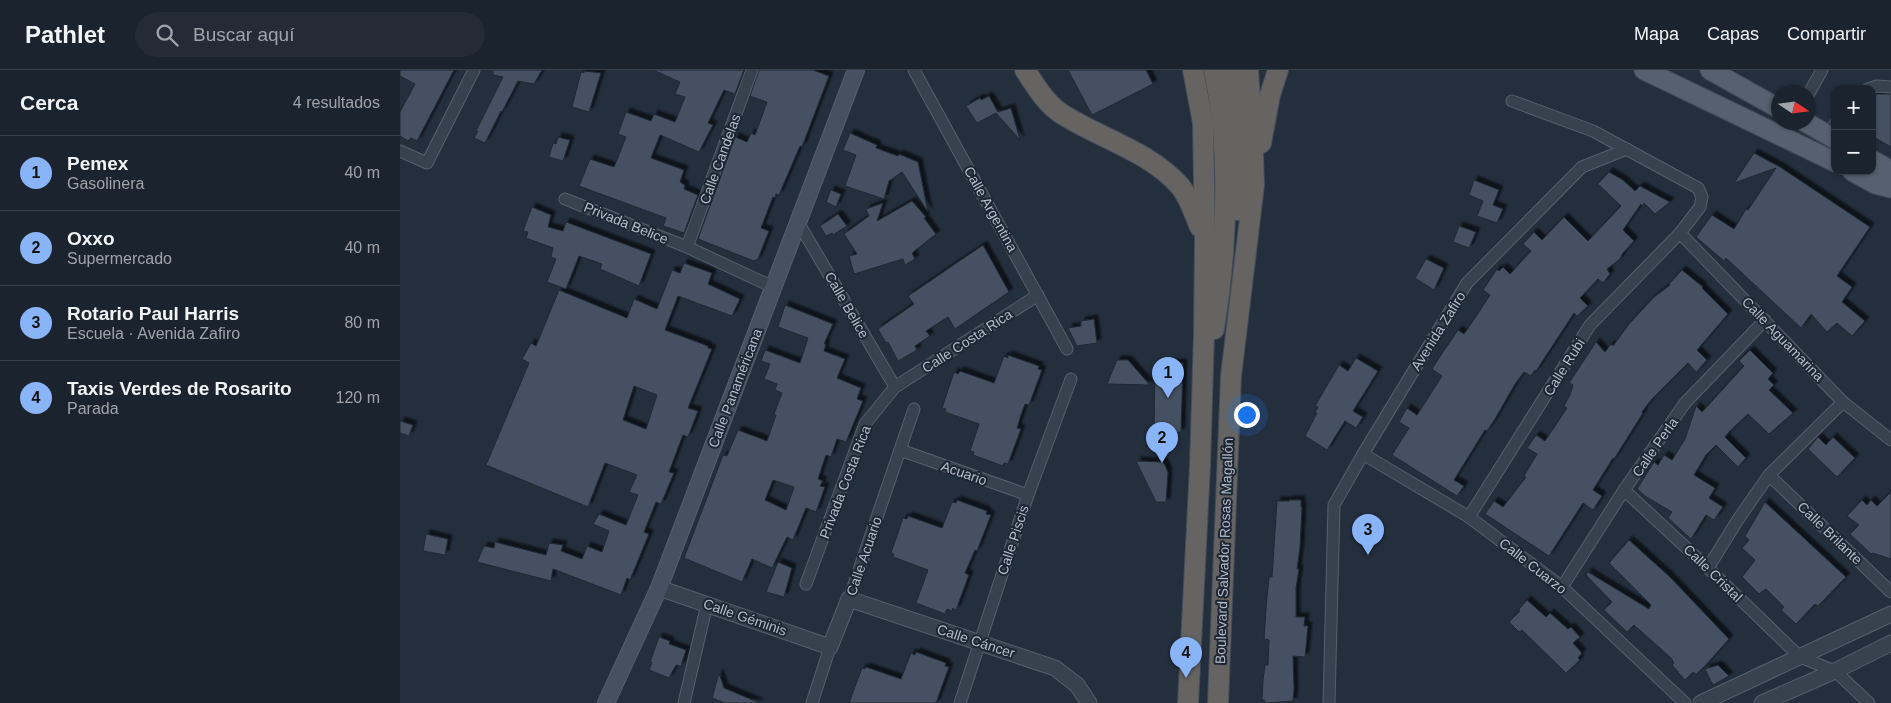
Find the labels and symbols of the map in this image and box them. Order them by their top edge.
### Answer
north arrow [1771,85,1816,130]
street label: Calle Candelas [696,112,744,206]
street label: Calle Argentina [961,164,1021,255]
street label: Privada Belice [582,199,671,247]
street label: Calle Belice [822,269,873,341]
street label: Avenida Zafiro [1407,288,1469,373]
street label: Calle Aguamarina [1739,294,1827,384]
street label: Calle Costa Rica [919,306,1015,376]
street label: Calle Panaméricana [705,326,765,450]
street label: Calle Rubi [1540,335,1588,399]
pin: 1 [1152,357,1184,398]
your location [1234,402,1260,428]
street label: Calle Perla [1629,414,1681,480]
pin: 2 [1146,422,1178,463]
street label: Privada Costa Rica [816,423,874,541]
street label: Boulevard Salvador Rosas Magallón [1212,438,1236,664]
street label: Acuario [939,458,989,488]
street label: Calle Brilante [1794,498,1866,568]
street label: Calle Piscis [994,503,1032,577]
street label: Calle Acuario [843,514,885,598]
pin: 3 [1352,514,1384,555]
street label: Calle Cuarzo [1496,535,1570,597]
street label: Calle Cristal [1680,541,1746,605]
street label: Calle Géminis [701,595,789,639]
street label: Calle Cáncer [935,621,1017,661]
pin: 4 [1170,637,1202,678]

